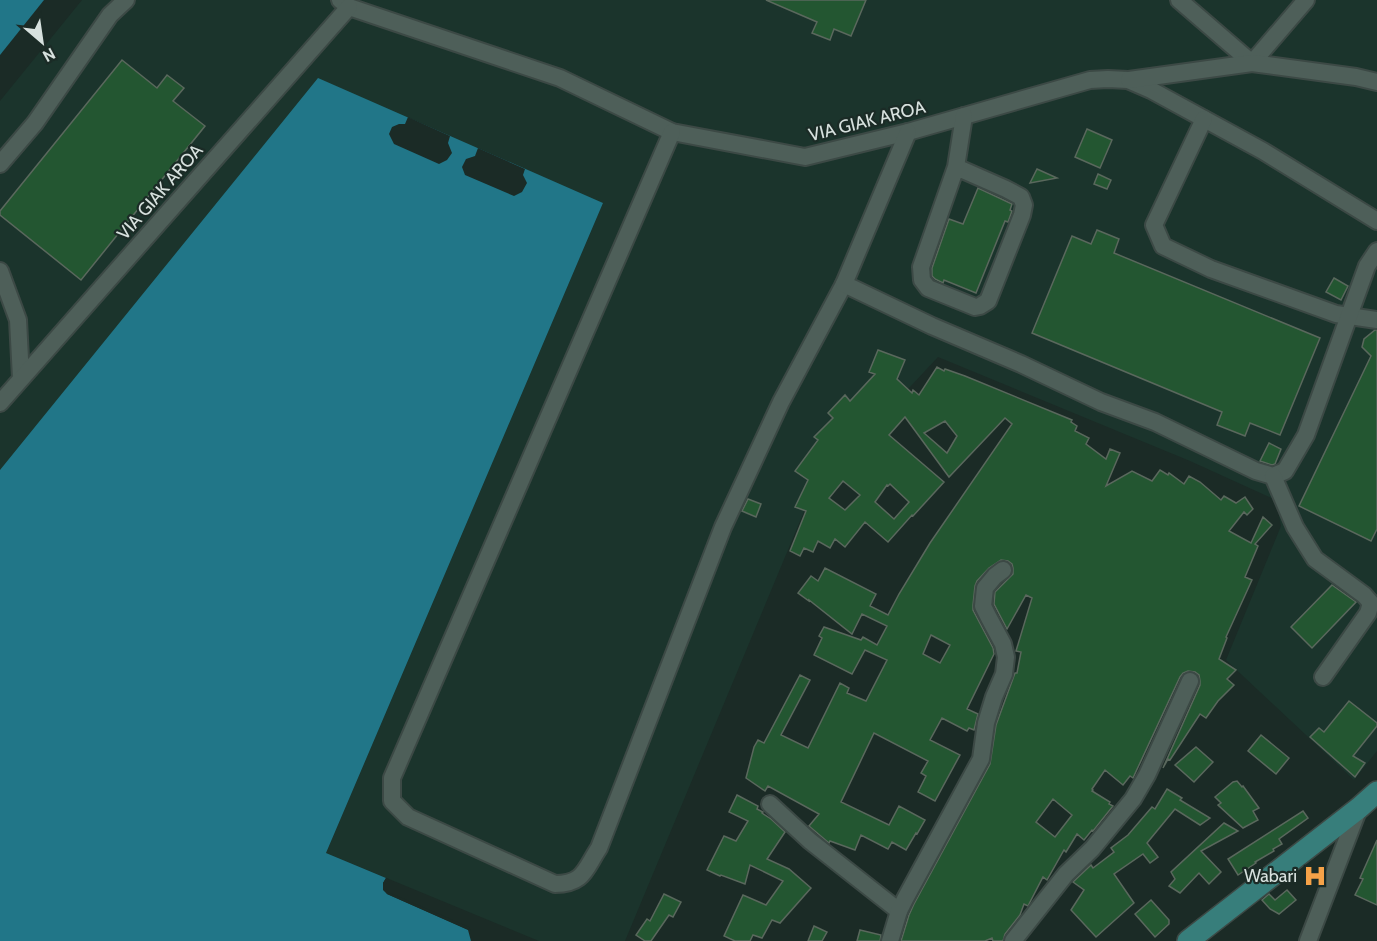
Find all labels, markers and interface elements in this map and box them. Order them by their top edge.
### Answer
north arrow [12,12,72,72]
text: N [39,44,59,66]
street label: VIA GIAK AROA [806,96,928,146]
street label: VIA GIAK AROA [113,140,207,244]
hospital icon: Wabari [1302,863,1328,889]
place label: Wabari [1244,865,1297,887]

